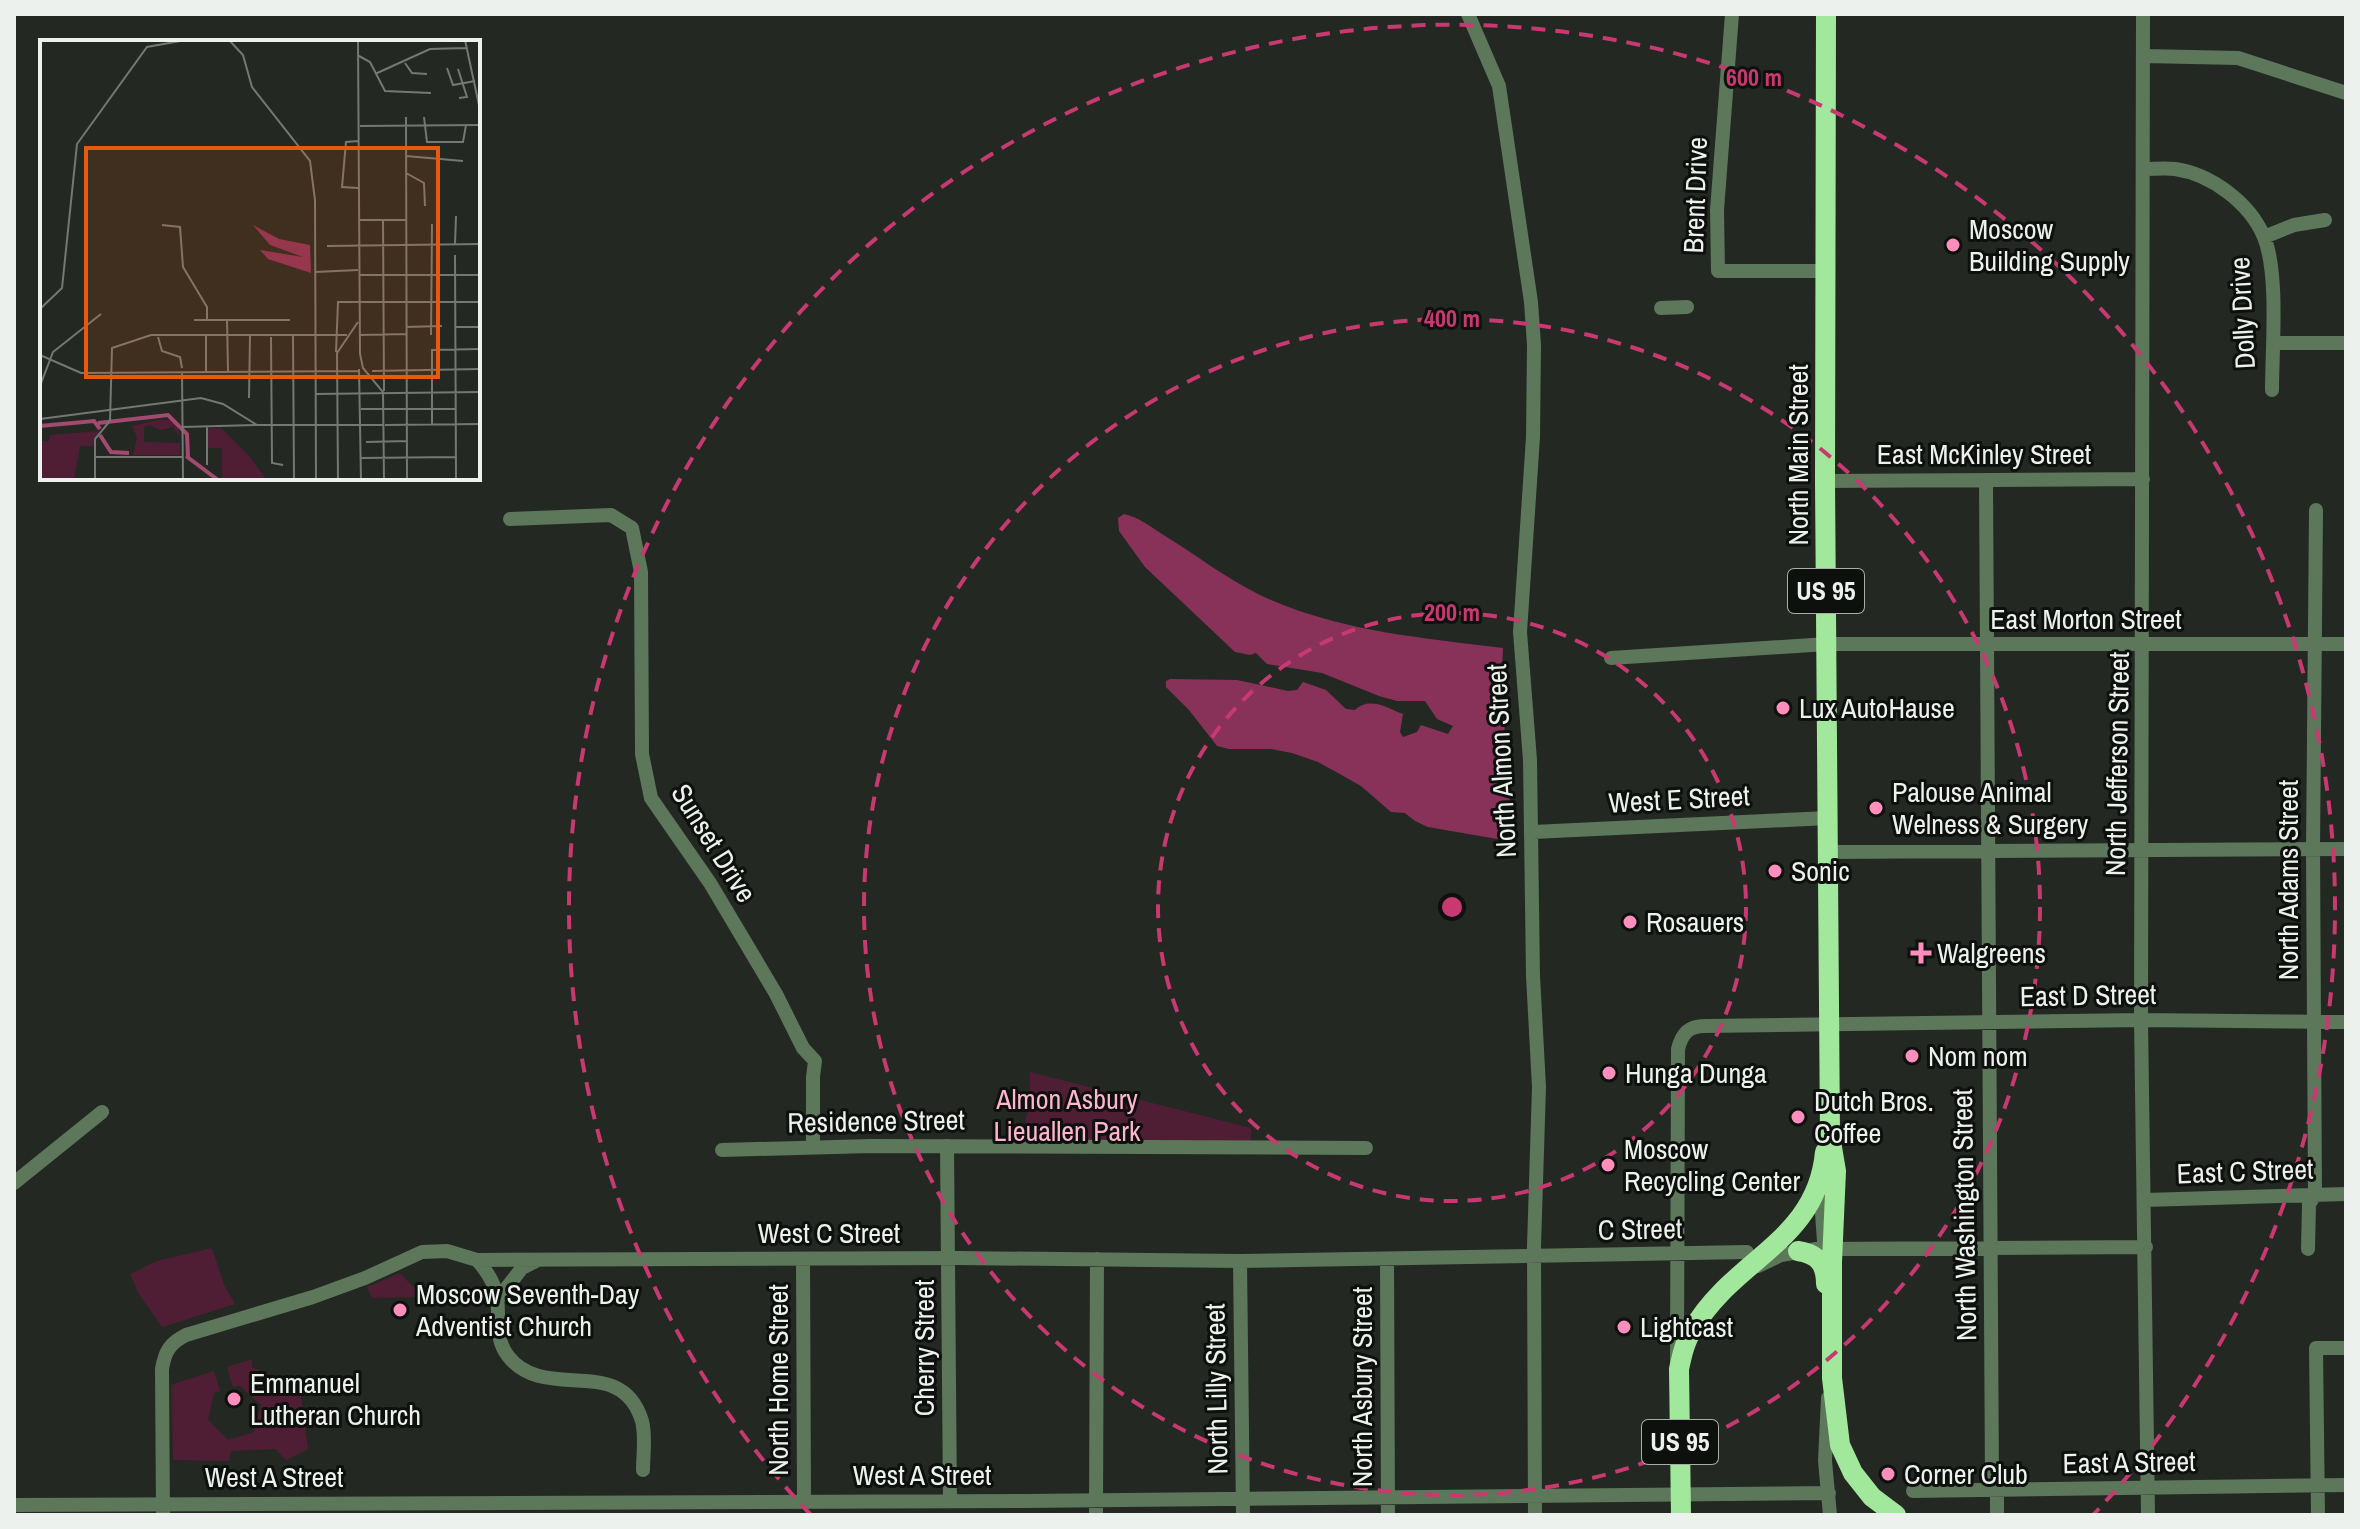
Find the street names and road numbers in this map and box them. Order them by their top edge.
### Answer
street label: Brent Drive [1674,136,1716,254]
street label: Dolly Drive [2220,256,2264,370]
street label: North Main Street [1779,364,1817,546]
street label: East McKinley Street [1877,435,2091,473]
road number: US 95 [1788,569,1864,613]
street label: East Morton Street [1990,600,2182,638]
street label: North Jefferson Street [2096,652,2138,876]
street label: North Almon Street [1477,663,1525,859]
street label: West E Street [1607,776,1751,822]
street label: Sunset Drive [663,777,765,909]
street label: North Adams Street [2269,780,2307,980]
street label: East D Street [2019,975,2157,1015]
street label: North Washington Street [1943,1089,1985,1341]
street label: Residence Street [787,1100,965,1142]
street label: East C Street [2176,1150,2314,1192]
street label: C Street [1598,1209,1682,1249]
street label: West C Street [758,1214,900,1252]
street label: Cherry Street [905,1280,943,1416]
street label: North Home Street [759,1284,797,1476]
street label: North Asbury Street [1343,1287,1381,1487]
street label: North Lilly Street [1196,1303,1236,1475]
road number: US 95 [1642,1420,1718,1464]
street label: East A Street [2062,1442,2196,1482]
street label: West A Street [853,1456,991,1494]
street label: West A Street [205,1458,343,1496]

